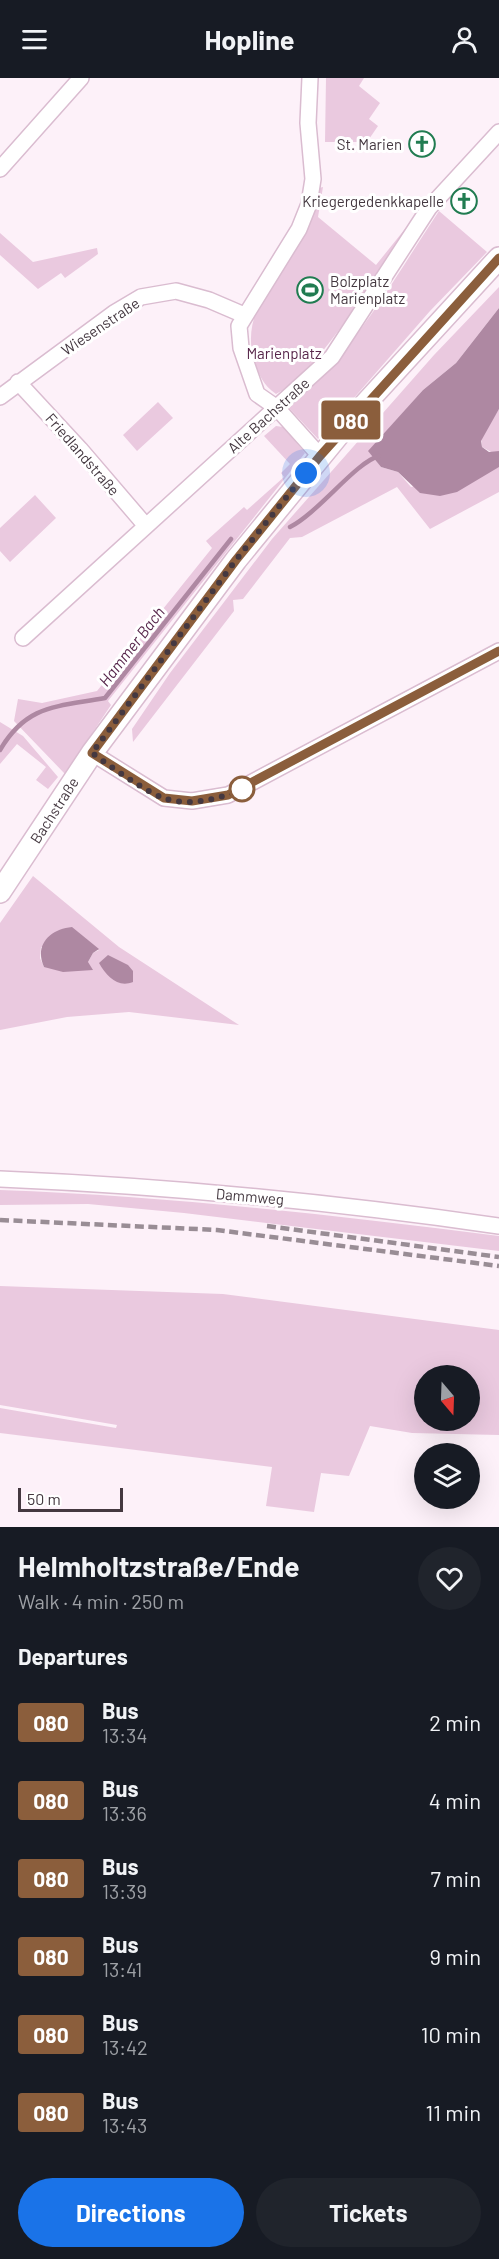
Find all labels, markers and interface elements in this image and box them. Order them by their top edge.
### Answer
icon: menu [18,23,51,56]
text: Hopline [204,23,295,55]
icon: person [448,23,481,56]
church icon: St. Marien [407,129,437,159]
place label: St. Marien [337,135,402,153]
church icon: Kriegergedenkkapelle [449,186,479,216]
place label: Kriegergedenkkapelle [302,192,444,210]
place label: Bolzplatz Marienplatz [330,272,406,307]
sports icon: Bolzplatz Marienplatz [295,275,325,305]
street label: Wiesenstraße [58,293,142,359]
park label: Marienplatz [246,344,322,362]
street label: Alte Bachstraße [223,374,313,456]
line badge: 080 [316,400,386,440]
text: 080 [333,408,369,433]
street label: Friedlandstraße [42,409,124,499]
your location [291,458,321,488]
water label: Hammer Bach [94,603,168,689]
street label: Bachstraße [26,774,82,846]
unlabelled marker [229,776,255,802]
street label: Dammweg [215,1184,285,1208]
north arrow [414,1365,480,1431]
map controls [414,1365,480,1509]
button: layers [414,1443,480,1509]
scale bar [18,1485,123,1512]
text: 50 m [27,1489,61,1508]
button: heart [418,1547,481,1610]
text: Helmholtzstraße/Ende [18,1549,300,1583]
text: Walk · 4 min · 250 m [18,1589,184,1613]
text: Departures [18,1643,128,1669]
text: Bus [102,1697,139,1723]
text: 2 min [429,1709,481,1735]
text: 080 [33,1710,69,1735]
text: 13:34 [102,1723,147,1747]
text: Bus [102,1775,139,1801]
text: 4 min [429,1787,481,1813]
text: 080 [33,1788,69,1813]
text: 13:36 [102,1801,147,1825]
text: Bus [102,1853,139,1879]
text: 7 min [431,1865,481,1891]
text: 080 [33,1866,69,1891]
text: 13:39 [102,1879,147,1903]
text: Bus [102,1931,139,1957]
text: 9 min [429,1943,481,1969]
text: 080 [33,1944,69,1969]
text: 13:41 [102,1957,142,1981]
text: Bus [102,2009,139,2035]
text: 10 min [421,2021,481,2047]
text: 080 [33,2022,69,2047]
text: 13:42 [102,2035,148,2059]
text: Bus [102,2087,139,2113]
text: 11 min [425,2099,481,2125]
text: 080 [33,2100,69,2125]
text: 13:43 [102,2113,147,2137]
button: Directions [18,2178,244,2247]
button: Tickets [256,2178,481,2247]

